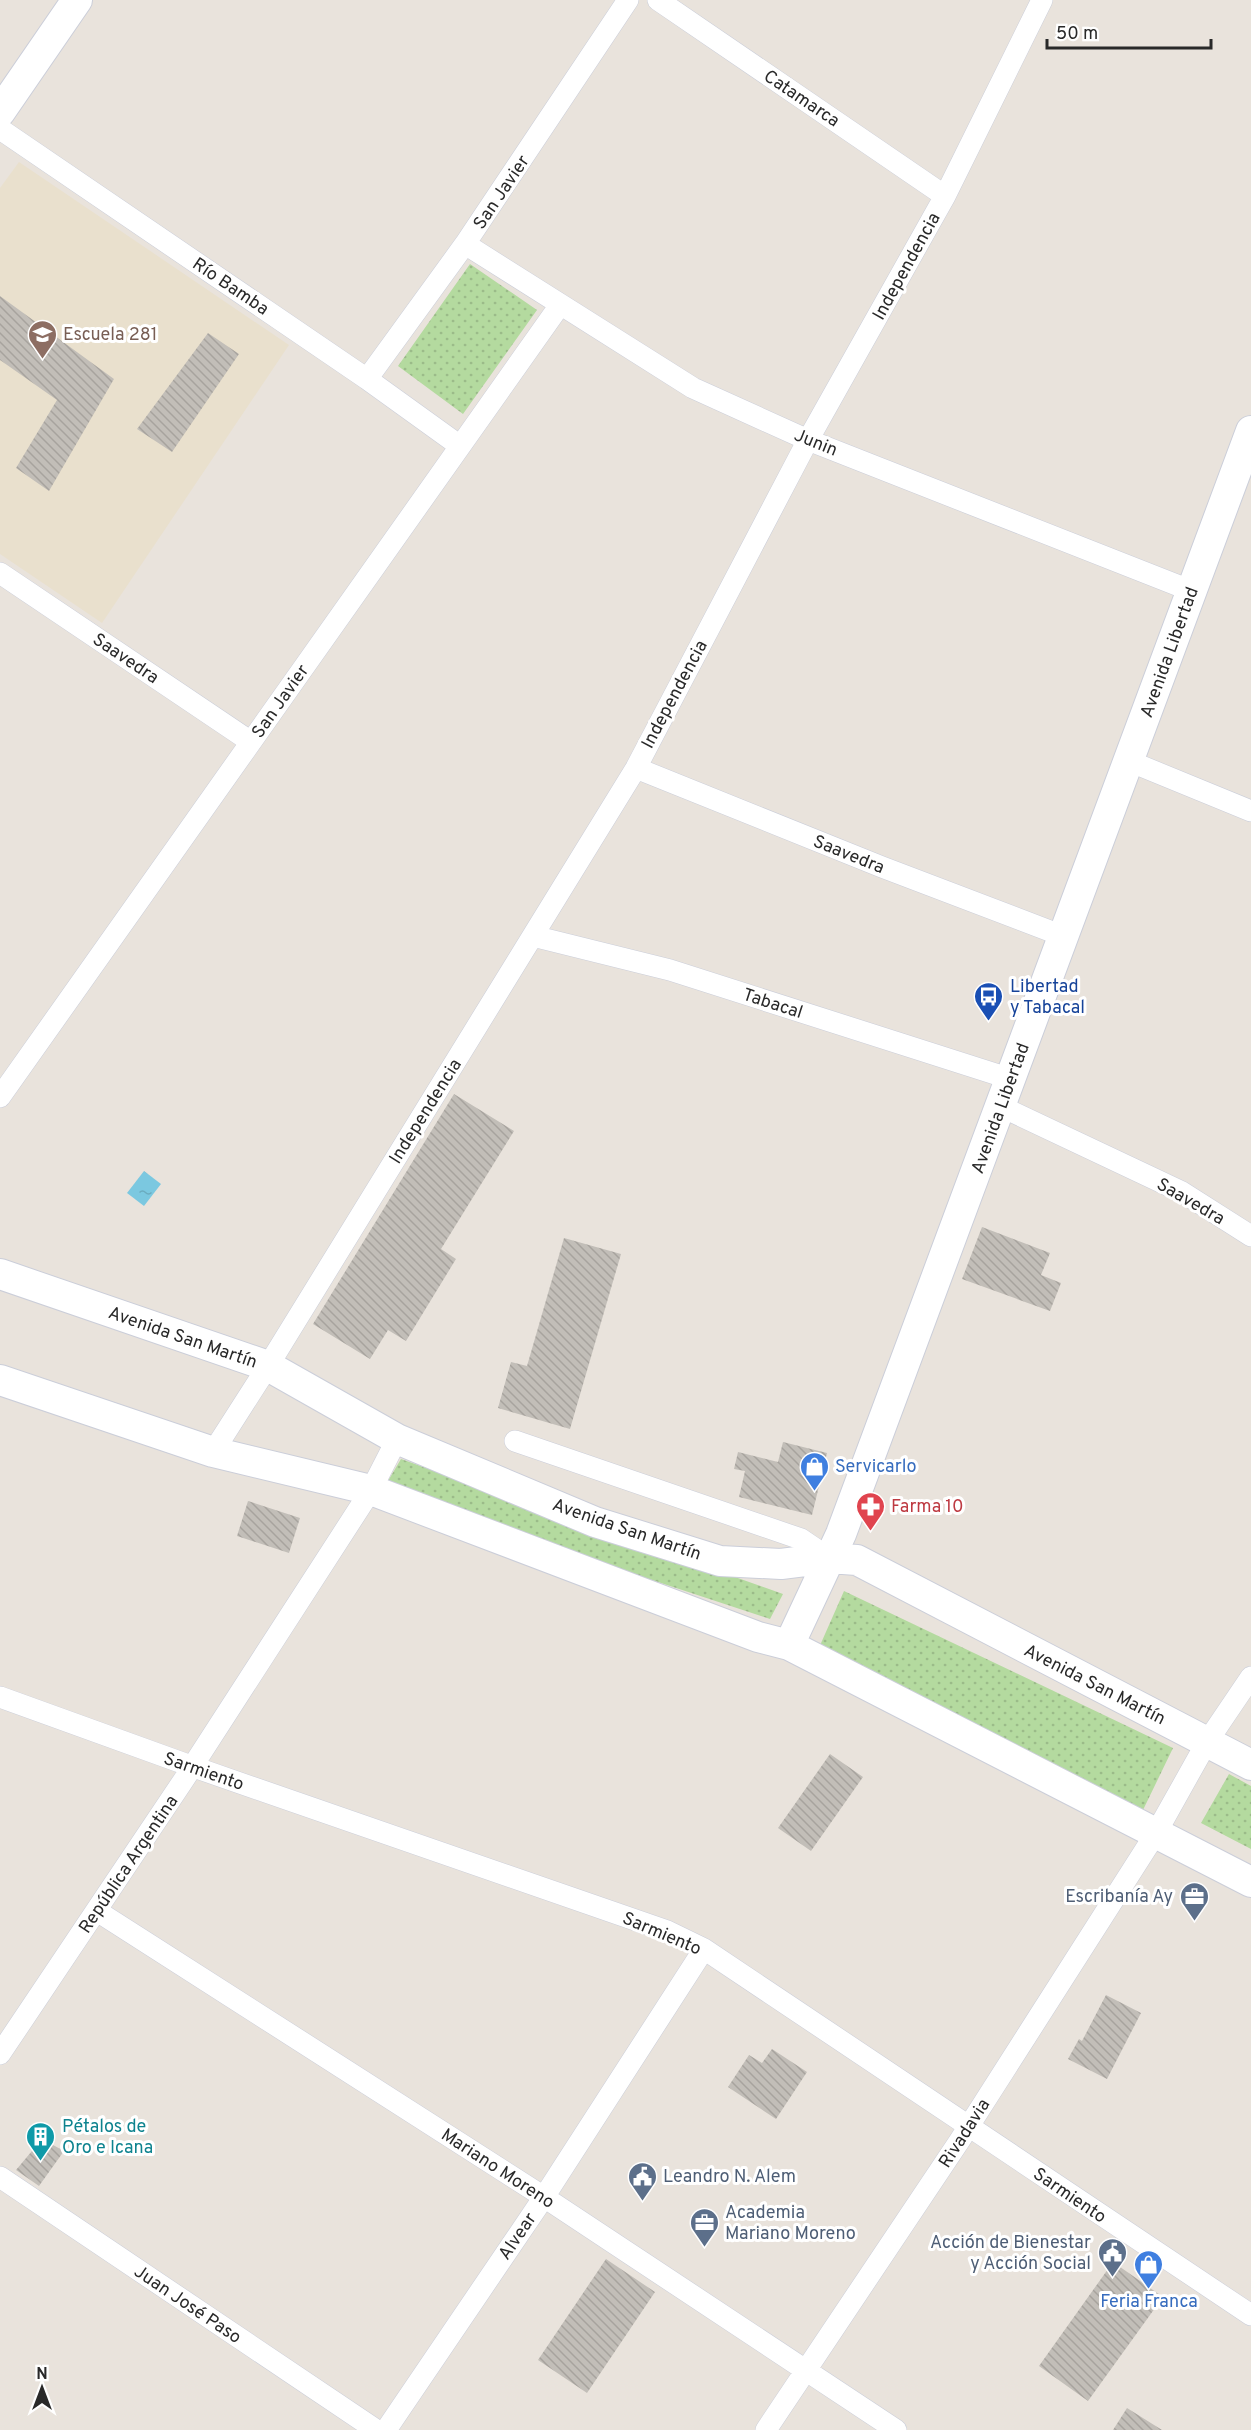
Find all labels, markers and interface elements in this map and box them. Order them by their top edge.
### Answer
scale bar [1047,12,1210,50]
text: 50 m [1056,23,1098,46]
street label: Catamarca [759,65,844,133]
street label: San Javier [469,151,535,234]
street label: Independencia [868,209,946,325]
street label: Río Bamba [187,253,273,321]
school or university icon: Escuela 281 [26,318,58,360]
place label: Escuela 281 [63,324,157,347]
street label: Junin [790,424,841,462]
street label: Avenida Libertad [1136,584,1205,721]
street label: Saavedra [88,629,163,690]
street label: Independencia [637,636,714,753]
street label: San Javier [247,661,315,743]
street label: Saavedra [809,831,888,880]
place label: Libertad y Tabacal [1010,976,1085,1020]
bus stop icon: Libertad y Tabacal [973,980,1005,1022]
street label: Tabacal [740,984,806,1025]
street label: Avenida Libertad [967,1040,1036,1177]
street label: Independencia [385,1055,468,1169]
street label: Saavedra [1152,1174,1229,1231]
street label: Avenida San Martín [105,1302,260,1375]
shop icon: Servicarlo [798,1450,830,1492]
place label: Servicarlo [835,1456,916,1479]
pharmacy icon: Farma 10 [854,1490,886,1532]
street label: Avenida San Martín [549,1494,704,1567]
place label: Farma 10 [891,1496,964,1519]
street label: Avenida San Martín [1020,1640,1169,1731]
street label: Sarmiento [160,1748,247,1797]
street label: República Argentina [74,1791,184,1938]
office icon: Escribanía Ay [1178,1880,1210,1922]
place label: Escribanía Ay [1065,1886,1173,1909]
street label: Sarmiento [618,1907,704,1961]
street label: Rivadavia [934,2095,996,2173]
place label: Pétalos de Oro e Icana [62,2116,153,2160]
building icon: Pétalos de Oro e Icana [25,2120,57,2162]
street label: Mariano Moreno [436,2124,558,2215]
public building icon: Leandro N. Alem [626,2160,658,2202]
street label: Sarmiento [1028,2163,1110,2229]
place label: Leandro N. Alem [663,2166,796,2189]
place label: Academia Mariano Moreno [725,2202,856,2246]
office icon: Academia Mariano Moreno [688,2206,720,2248]
street label: Alvear [494,2209,542,2265]
place label: Acción de Bienestar y Acción Social [930,2232,1091,2276]
public building icon: Acción de Bienestar y Acción Social [1096,2236,1128,2278]
shop icon: Feria Franca [1133,2248,1165,2290]
street label: Juan José Paso [129,2261,245,2350]
place label: Feria Franca [1100,2291,1198,2314]
north arrow [12,2358,72,2418]
text: N [36,2365,48,2385]

